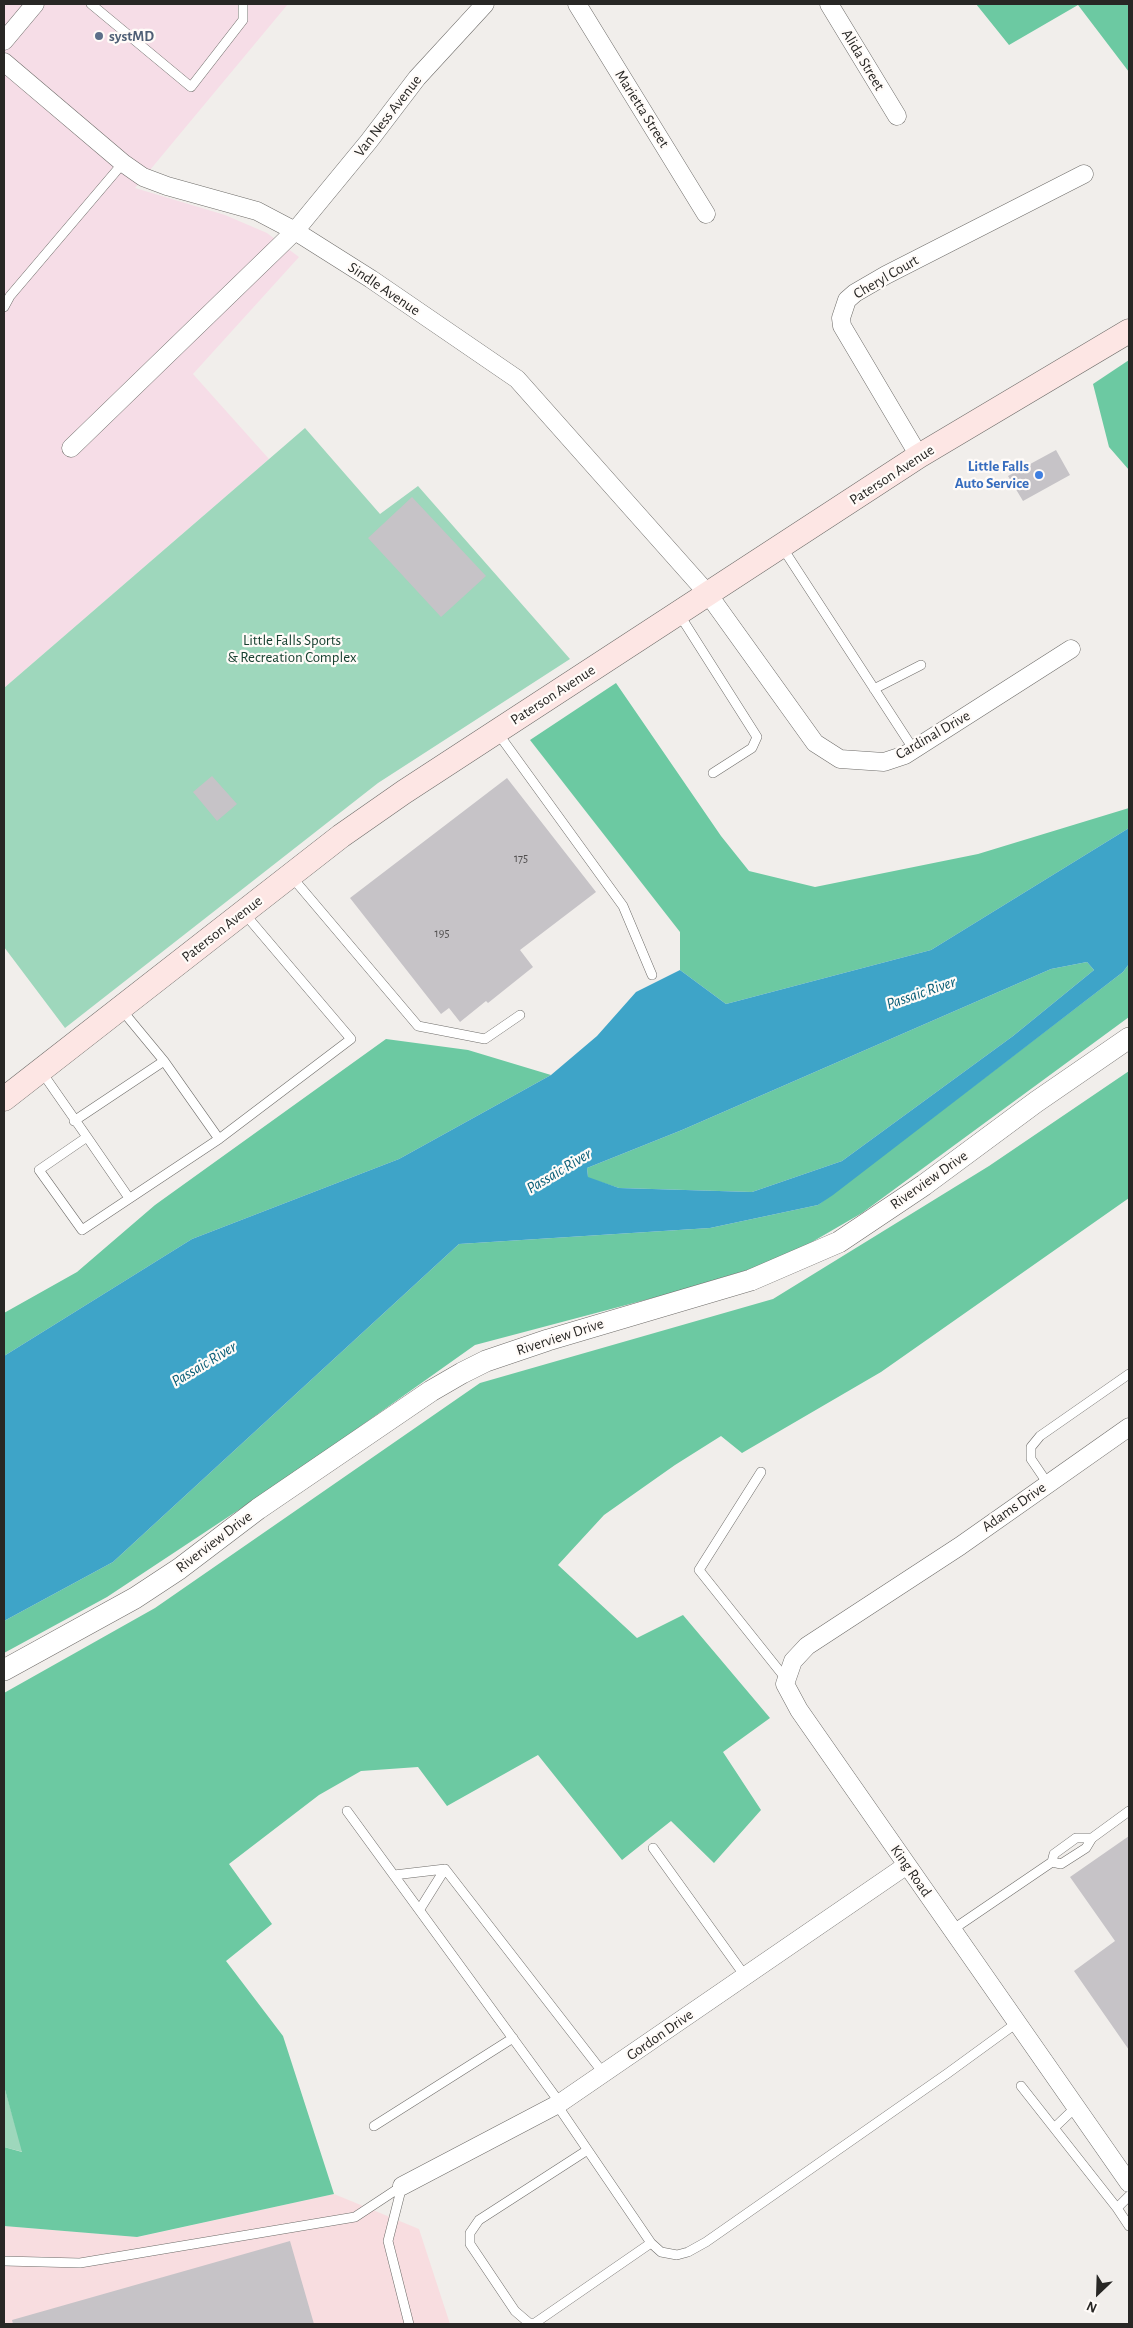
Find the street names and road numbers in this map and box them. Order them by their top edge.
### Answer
street label: Alida Street [838,26,888,94]
street label: Marietta Street [611,67,673,151]
street label: Van Ness Avenue [350,72,426,160]
street label: Cheryl Court [850,251,922,303]
street label: Sindle Avenue [345,258,423,320]
street label: Paterson Avenue [846,441,938,509]
street label: Paterson Avenue [507,661,599,729]
street label: Cardinal Drive [893,706,973,764]
street label: Paterson Avenue [178,892,266,966]
street label: Riverview Drive [887,1147,971,1213]
street label: Riverview Drive [514,1314,606,1360]
street label: Adams Drive [978,1478,1050,1536]
street label: Riverview Drive [172,1508,256,1576]
street label: King Road [887,1842,935,1900]
street label: Gordon Drive [623,2006,697,2064]

